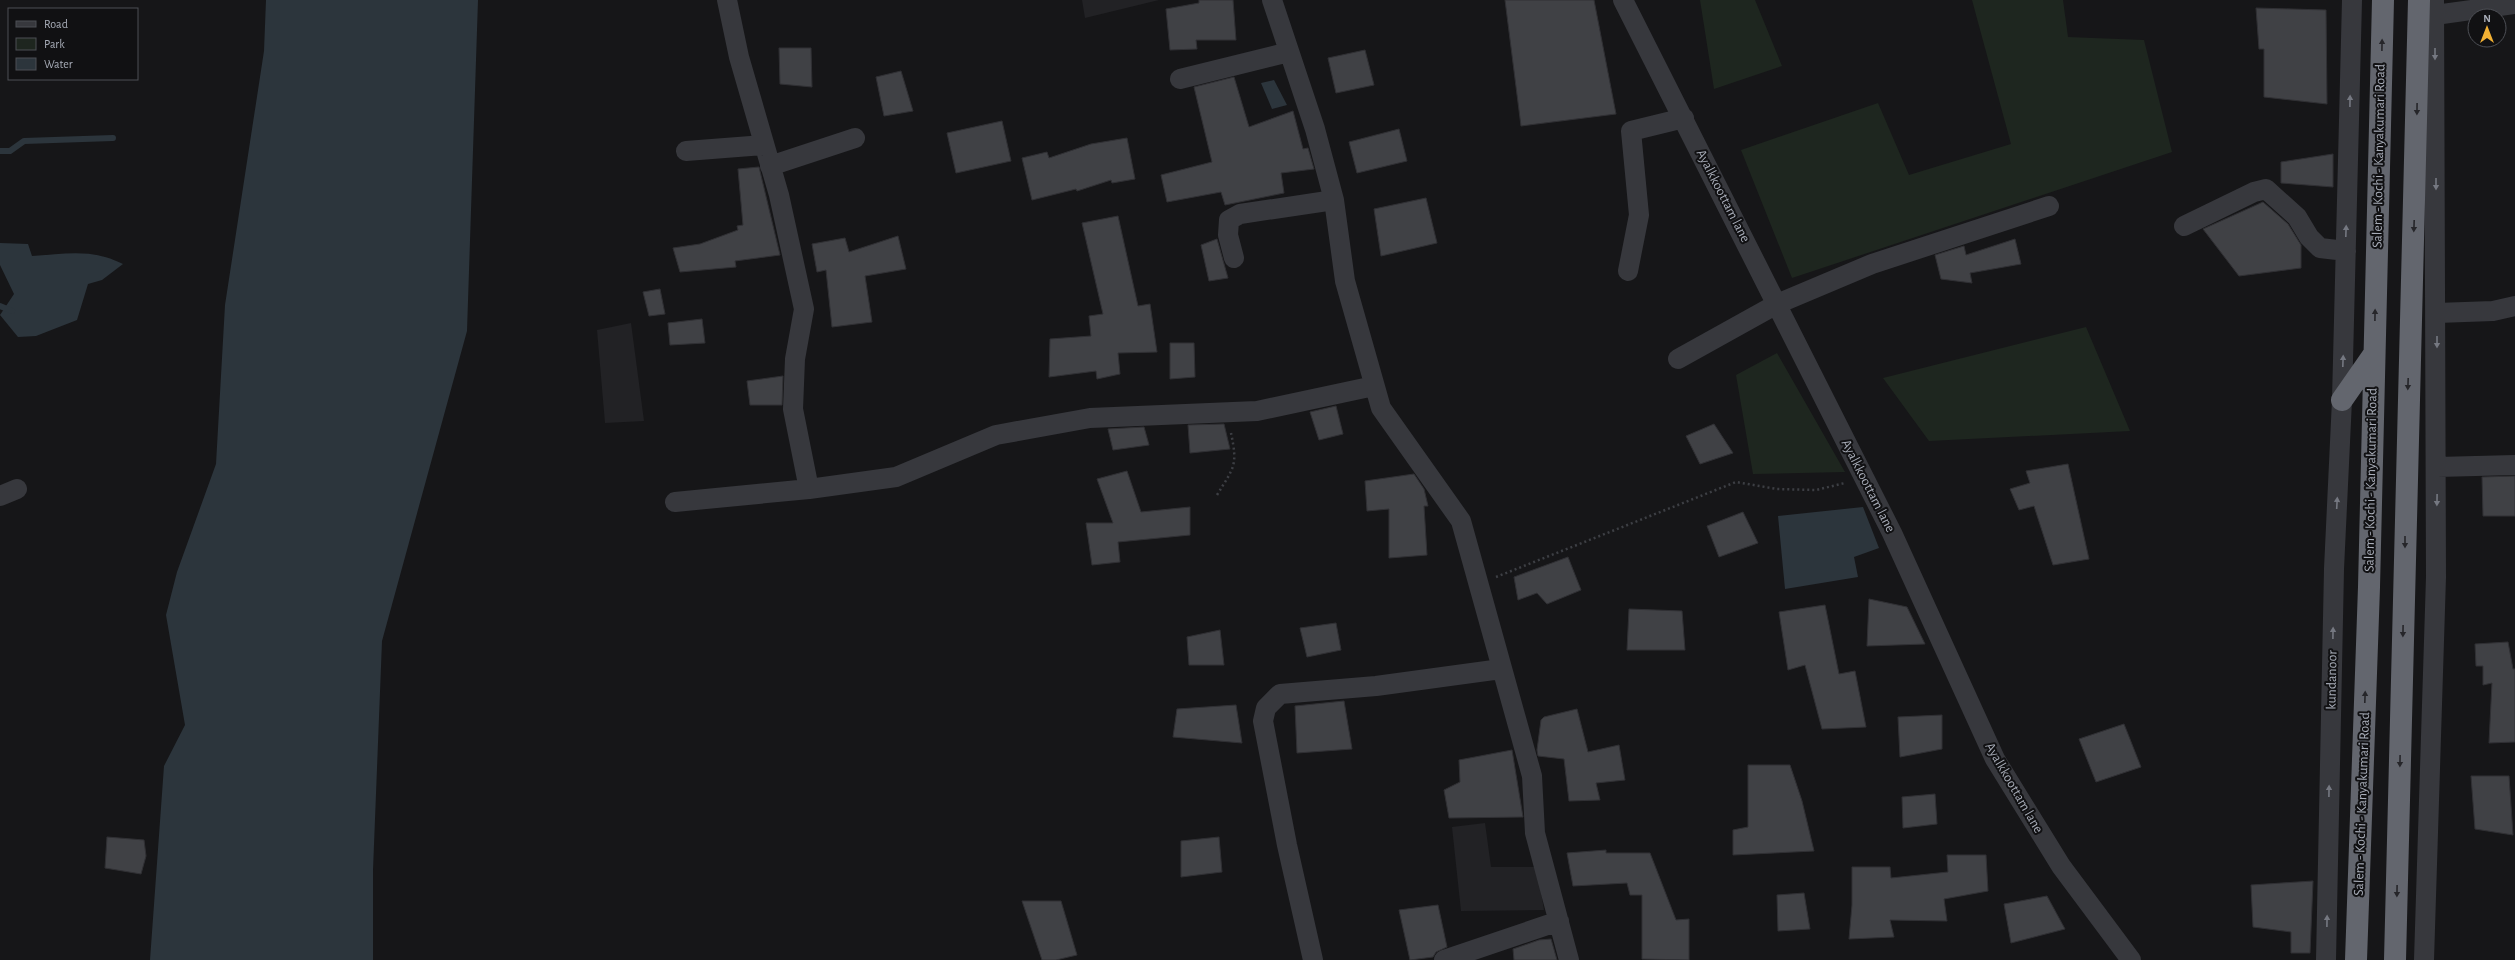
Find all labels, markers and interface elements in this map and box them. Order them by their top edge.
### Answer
legend [8,8,138,80]
north arrow [2467,8,2507,48]
text: N [2483,13,2491,24]
text: Road [44,18,68,30]
text: Park [44,38,65,50]
one-way arrow [2379,38,2385,51]
one-way arrow [2432,48,2438,61]
text: Water [44,58,73,70]
street label: Salem - Kochi - Kanyakumari Road [2370,64,2388,248]
one-way arrow [2347,94,2353,107]
one-way arrow [2414,103,2420,116]
street label: Ayalkkoottam lane [1694,147,1752,245]
one-way arrow [2433,178,2439,191]
one-way arrow [2410,220,2417,232]
one-way arrow [2343,225,2350,237]
one-way arrow [2372,308,2378,321]
one-way arrow [2434,336,2440,349]
one-way arrow [2340,354,2346,367]
one-way arrow [2405,378,2412,390]
street label: Salem - Kochi - Kanyakumari Road [2362,388,2380,572]
street label: Ayalkkoottam lane [1839,437,1897,535]
one-way arrow [2434,494,2440,507]
one-way arrow [2334,496,2340,509]
one-way arrow [2402,536,2408,549]
one-way arrow [2400,625,2406,638]
one-way arrow [2330,626,2336,639]
street label: kundanoor [2324,650,2340,710]
one-way arrow [2362,690,2368,703]
street label: Salem - Kochi - Kanyakumari Road [2352,712,2372,896]
street label: Ayalkkoottam lane [1982,740,2046,836]
one-way arrow [2397,755,2403,768]
one-way arrow [2326,784,2332,797]
one-way arrow [2394,885,2400,898]
one-way arrow [2323,915,2330,927]

